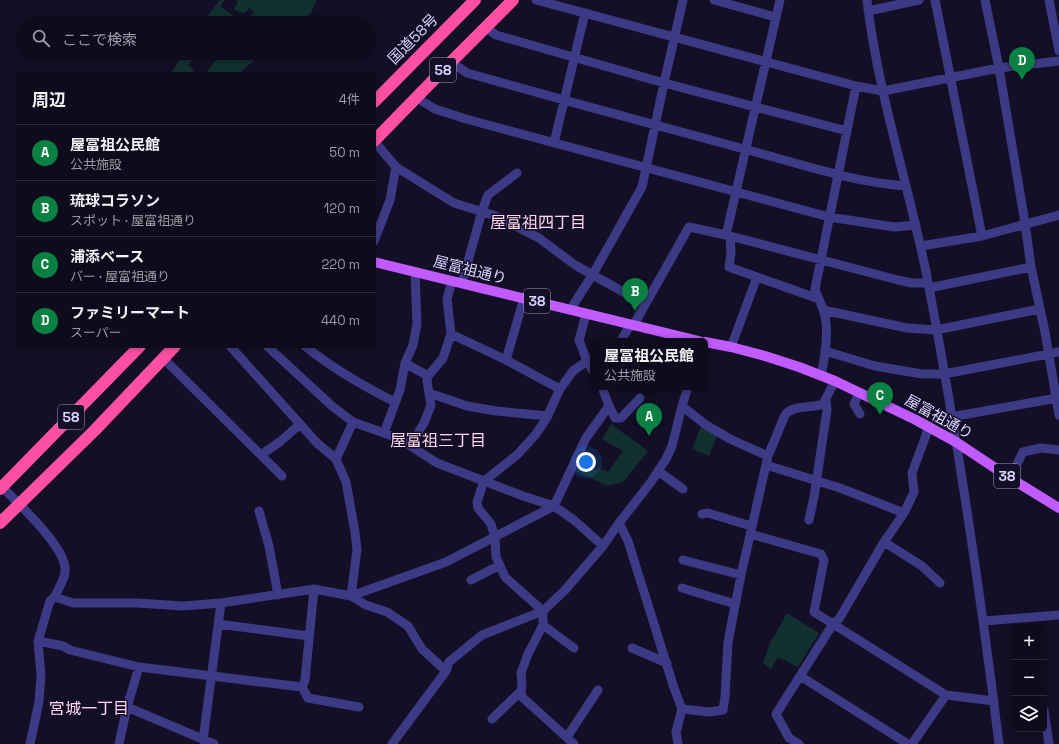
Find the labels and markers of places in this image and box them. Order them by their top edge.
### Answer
pin: D [1009,47,1035,80]
pin: B [622,278,648,311]
pin: C [867,382,893,415]
pin: A [636,403,662,436]

